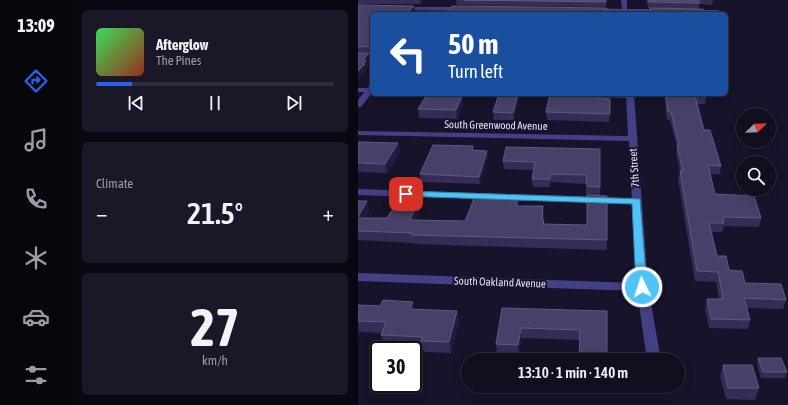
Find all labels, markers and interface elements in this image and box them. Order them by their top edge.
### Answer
text: 13:09 [17,15,55,36]
icon: left [382,28,434,80]
text: 50 m [448,28,498,60]
text: Afterglow [156,36,209,53]
text: The Pines [156,53,201,68]
text: Turn left [448,61,503,82]
icon: directions [22,67,50,95]
icon: previous [125,92,147,114]
icon: pause [204,92,226,114]
icon: next [283,92,305,114]
north arrow [736,108,776,148]
map controls [736,108,776,196]
street label: South Greenwood Avenue [444,118,548,132]
icon: music [22,126,50,154]
street label: 7th Street [627,148,641,188]
button: search [736,156,776,196]
text: Climate [96,176,133,191]
pin [389,177,423,211]
icon: arrive [395,183,417,205]
icon: phone [22,185,50,213]
text: 21.5° [187,196,243,230]
text: − [96,200,107,226]
text: + [323,200,334,226]
icon: climate [22,244,50,272]
position arrow [621,266,663,308]
street label: South Oakland Avenue [454,274,546,290]
text: 27 [191,297,239,357]
icon: car [22,303,50,331]
speed limit sign: 30 [370,341,422,393]
text: km/h [202,353,228,368]
icon: filters [22,361,50,389]
text: 13:10 · 1 min · 140 m [518,364,628,381]

